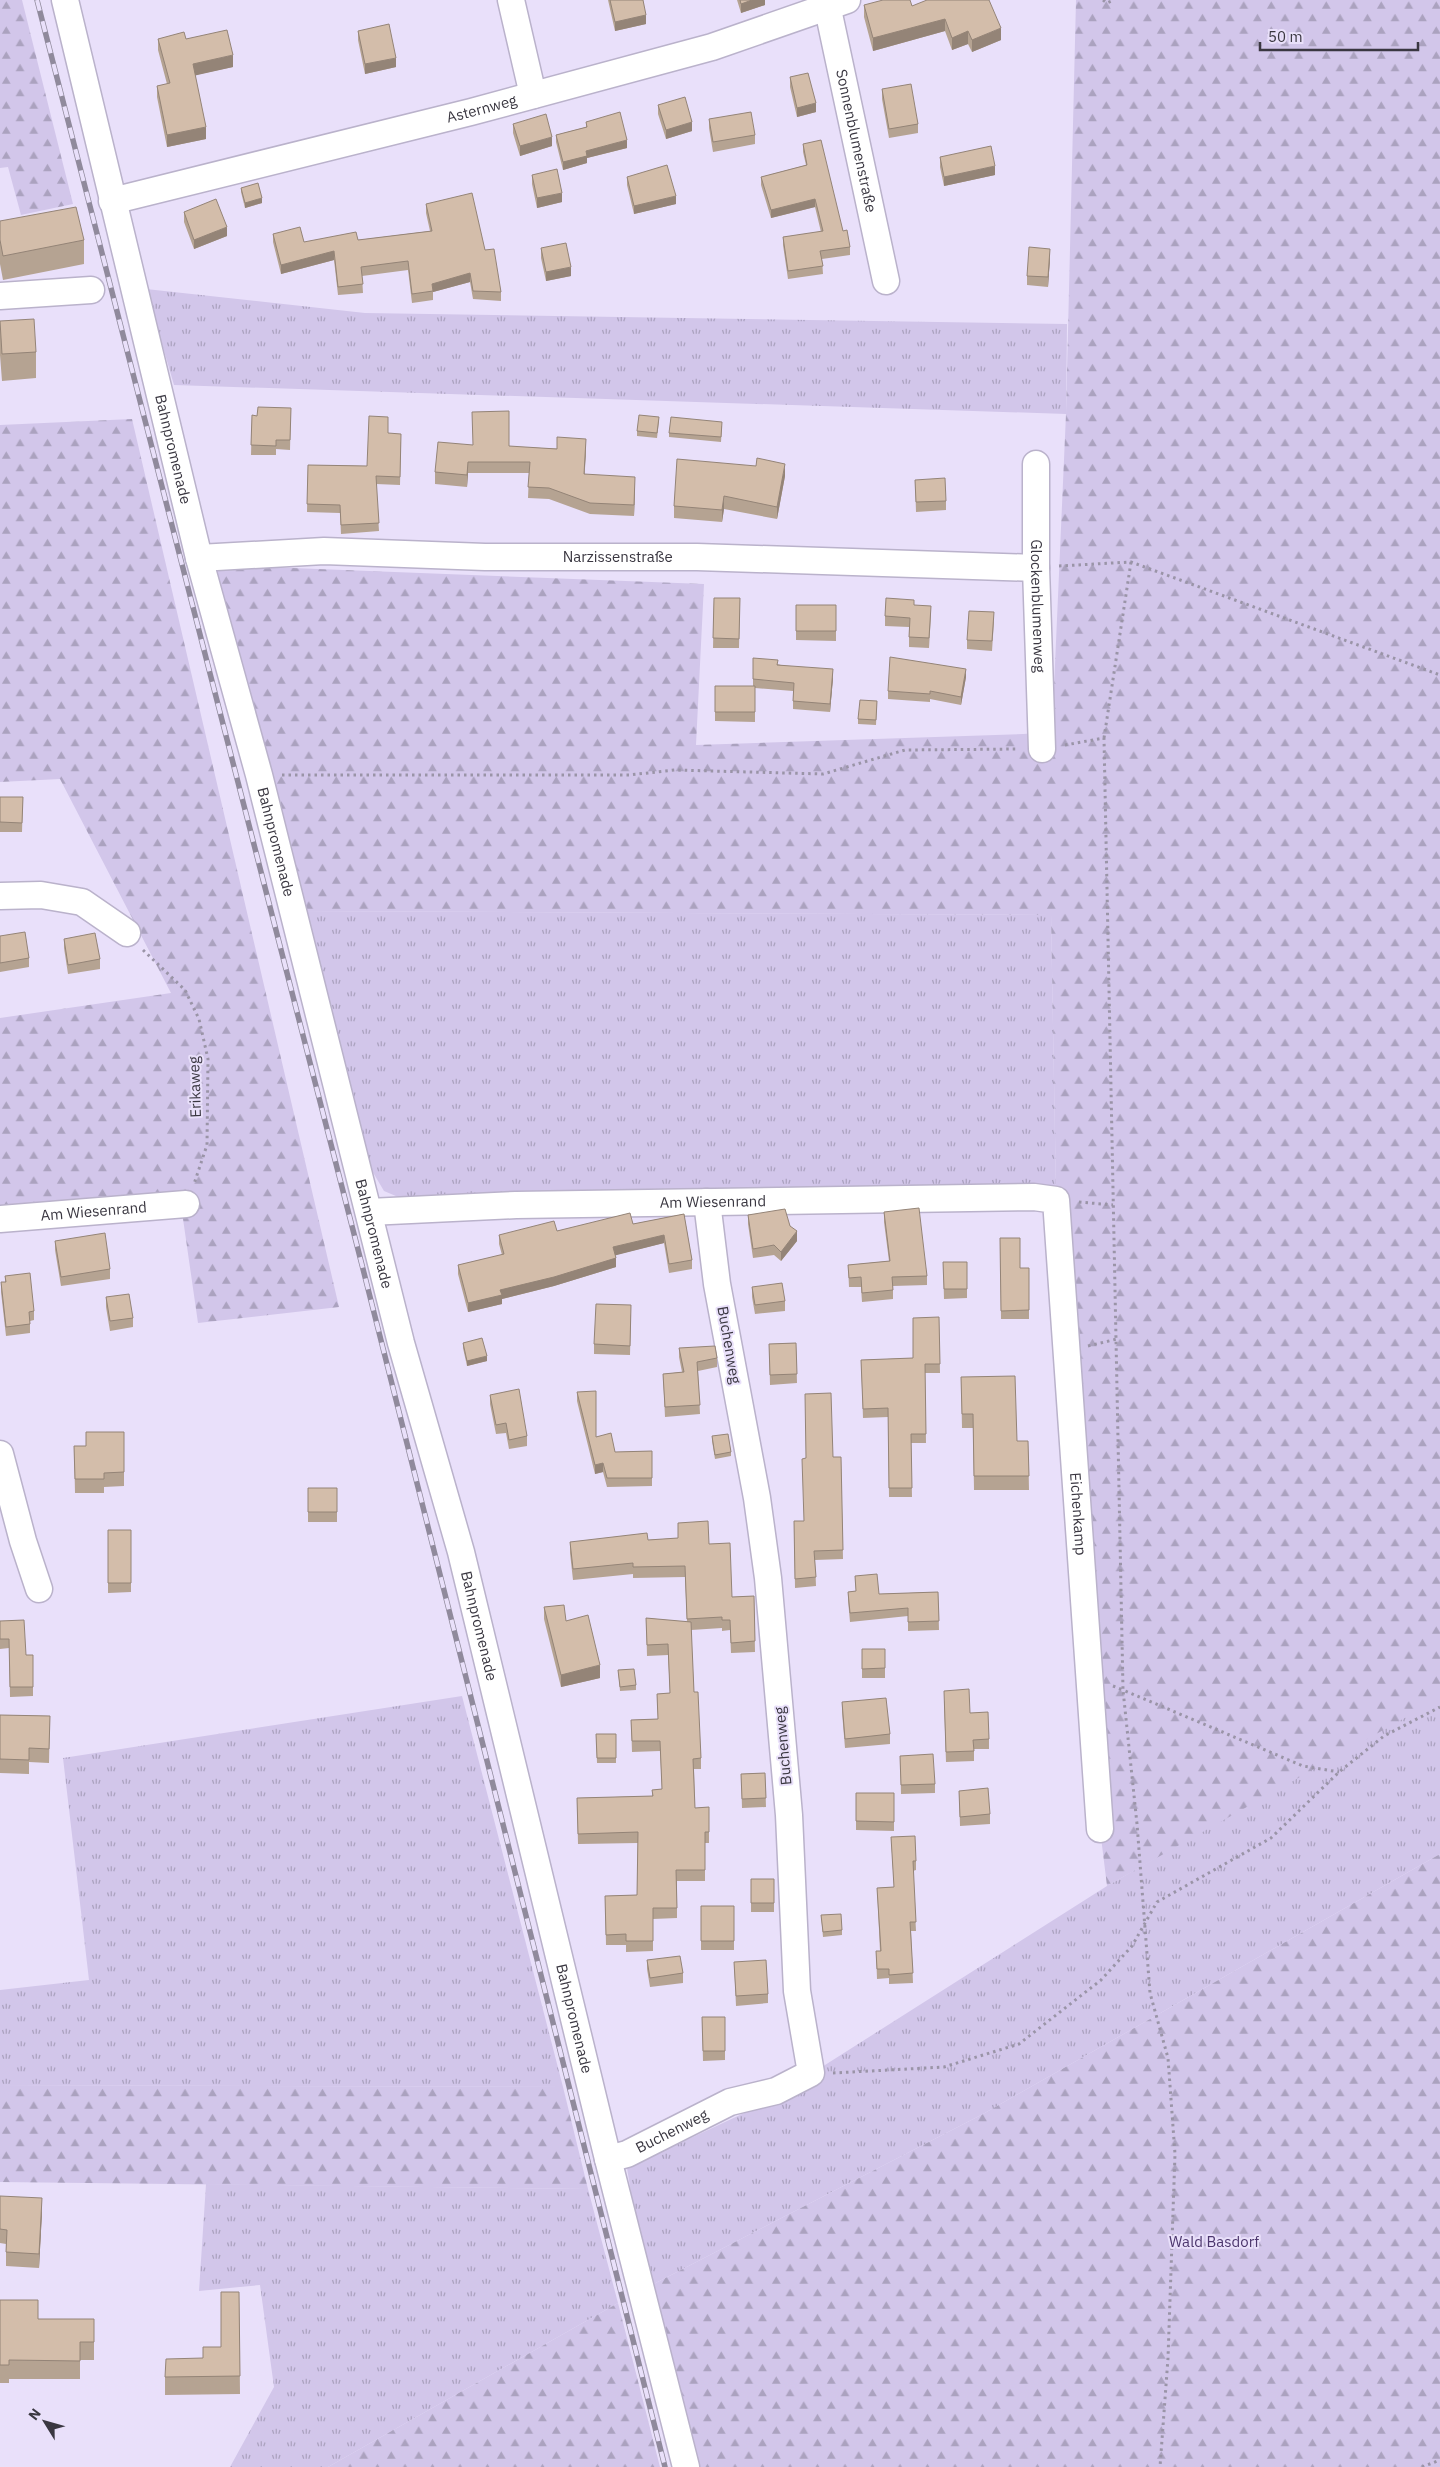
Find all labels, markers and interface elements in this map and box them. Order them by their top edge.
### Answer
scale bar [1260,20,1418,52]
text: 50 m [1268,27,1303,46]
street label: Sonnenblumenstraße [832,67,881,214]
street label: Asternweg [445,90,519,127]
street label: Bahnpromenade [151,392,196,506]
street label: Glockenblumenweg [1027,539,1049,673]
street label: Narzissenstraße [563,547,673,566]
street label: Bahnpromenade [253,785,299,899]
street label: Erikaweg [184,1056,205,1118]
street label: Bahnpromenade [351,1177,397,1291]
street label: Am Wiesenrand [659,1191,766,1212]
street label: Am Wiesenrand [40,1197,147,1225]
street label: Buchenweg [713,1305,746,1385]
street label: Eichenkamp [1066,1472,1091,1556]
street label: Bahnpromenade [457,1569,502,1683]
street label: Buchenweg [770,1706,795,1786]
street label: Bahnpromenade [552,1962,597,2075]
street label: Buchenweg [632,2105,711,2157]
park label: Wald Basdorf [1169,2232,1259,2251]
north arrow [20,2397,70,2447]
text: N [24,2405,45,2424]

